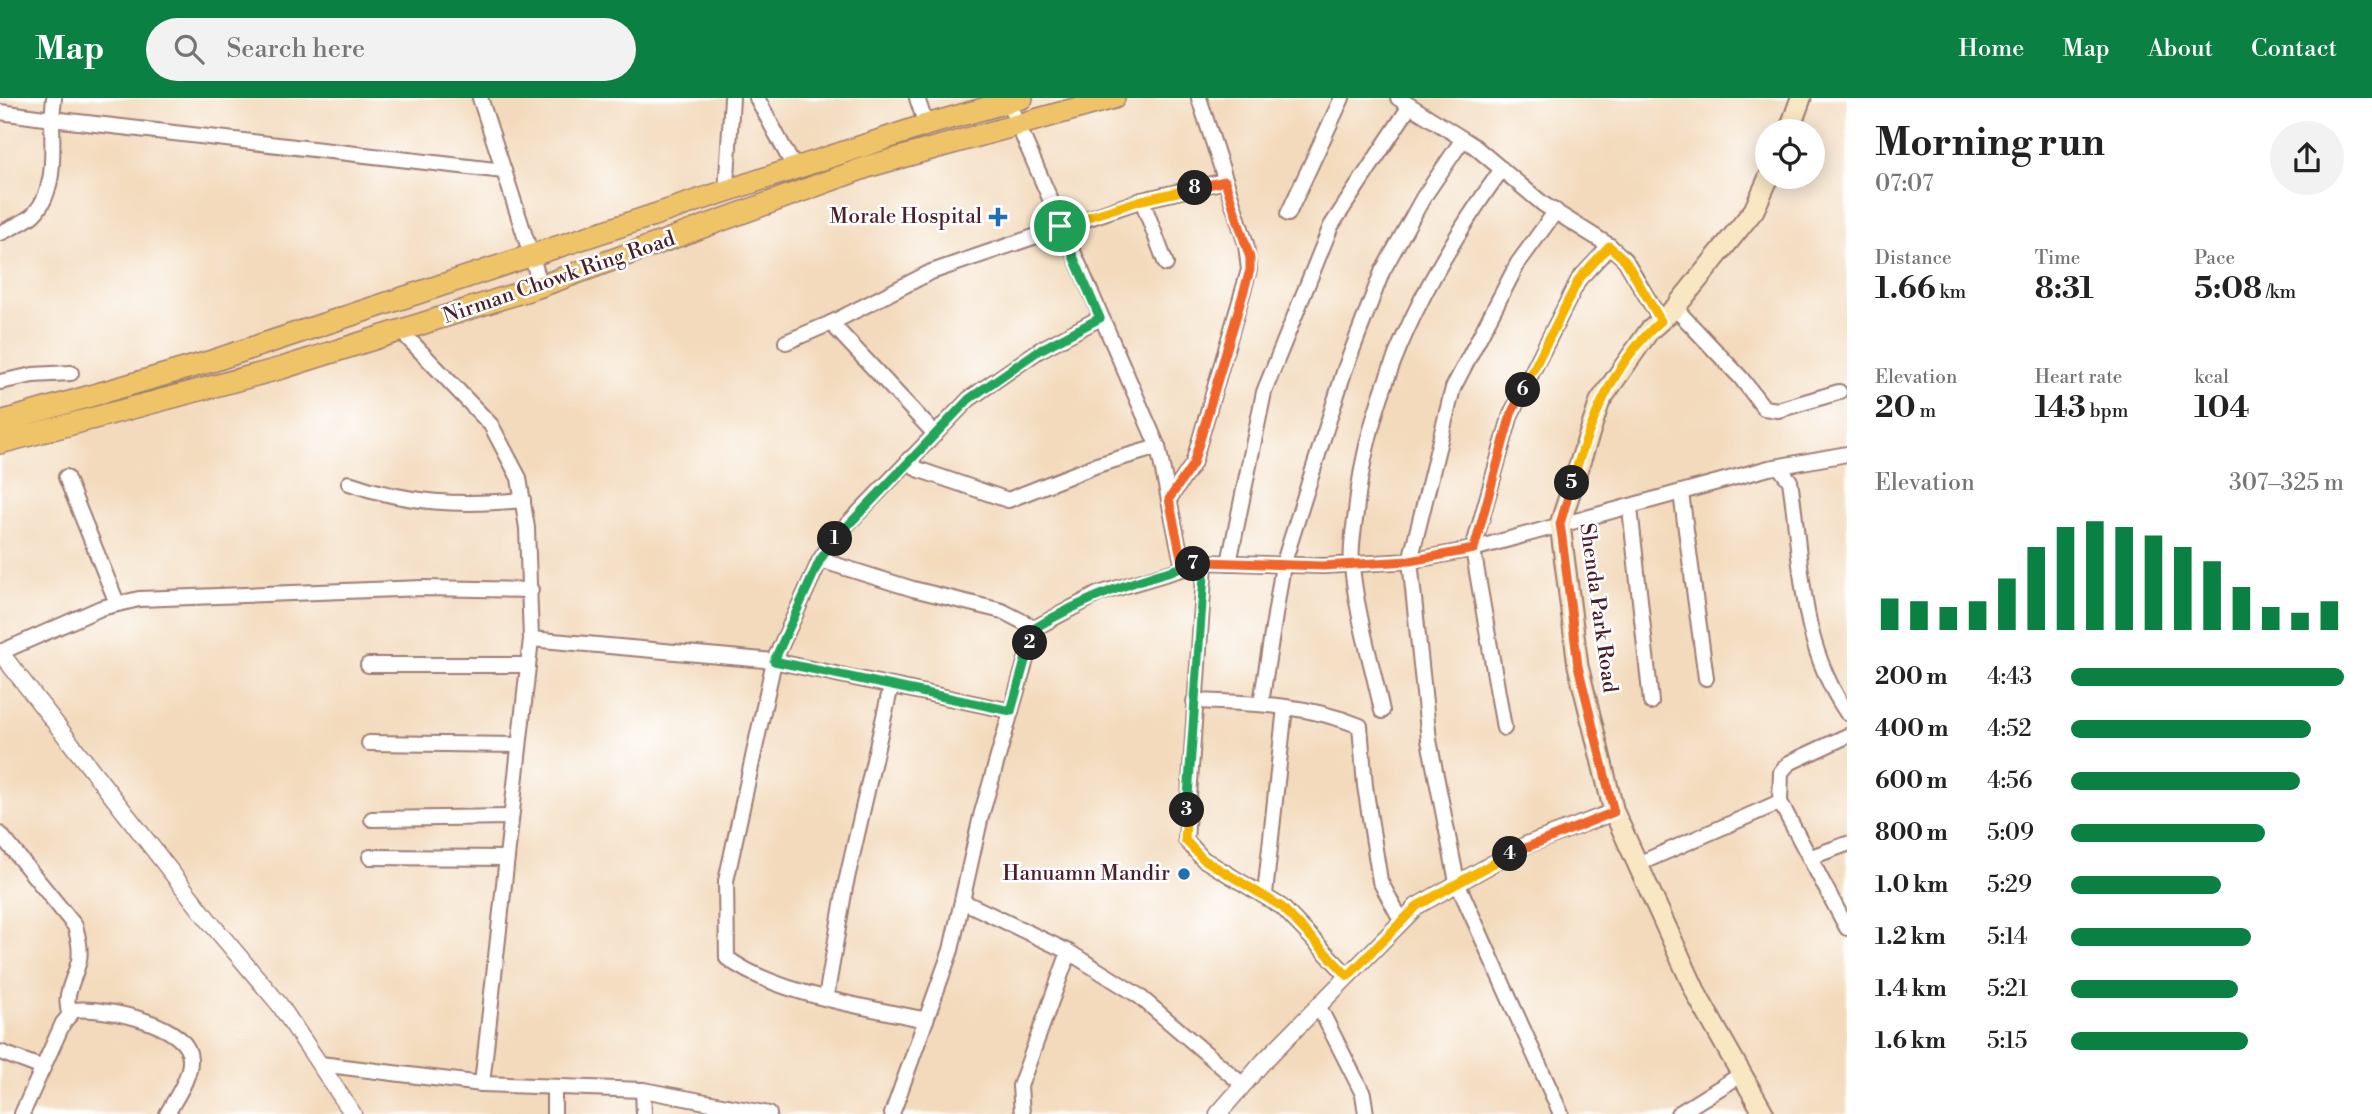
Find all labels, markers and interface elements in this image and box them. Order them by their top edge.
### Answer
search box [146,18,636,81]
text: Map [35,29,104,70]
icon: search [170,30,208,68]
text: Search here [226,33,365,65]
text: Home [1959,34,2024,64]
text: Map [2062,34,2110,64]
text: About [2148,34,2213,64]
text: Contact [2251,34,2337,64]
map controls [1755,119,1825,189]
button: locate [1755,119,1825,189]
text: Morning run [1875,120,2105,167]
button: share [2270,121,2344,195]
pin: 8 [1178,170,1212,206]
text: 07:07 [1875,170,1934,198]
text: 8 [1188,175,1201,199]
pin [1030,196,1090,256]
place label: Morale Hospital [830,204,982,230]
marker: Morale Hospital [988,207,1008,227]
icon: arrive [1041,207,1079,245]
street label: Nirman Chowk Ring Road [439,226,679,330]
text: Distance [1875,246,1952,270]
text: Time [2035,246,2080,270]
text: Pace [2194,246,2235,270]
text: 1.66 [1875,270,1936,308]
text: 8:31 [2035,270,2094,308]
text: 5:08 [2194,270,2262,308]
text: km [1936,280,1966,304]
text: /km [2262,280,2296,304]
text: Elevation [1875,365,1957,389]
text: Heart rate [2035,365,2122,389]
text: kcal [2194,365,2229,389]
pin: 6 [1506,372,1540,408]
text: 6 [1517,377,1528,401]
text: 20 [1875,389,1916,427]
text: 143 [2035,389,2086,427]
text: 104 [2194,389,2250,427]
text: m [1916,399,1936,423]
text: bpm [2086,399,2128,423]
pin: 5 [1554,466,1590,500]
text: Elevation [1875,469,1975,497]
text: 307–325 m [2229,469,2344,497]
text: 5 [1566,470,1577,494]
street label: Shenda Park Road [1573,521,1623,695]
pin: 1 [818,522,852,556]
text: 1 [830,526,839,550]
pin: 7 [1176,546,1210,582]
text: 7 [1187,551,1198,575]
pin: 2 [1012,626,1048,660]
text: 2 [1024,630,1035,654]
text: 200 m [1875,663,1947,691]
text: 4:43 [1987,663,2032,691]
text: 400 m [1875,715,1948,743]
text: 4:52 [1987,715,2032,743]
text: 600 m [1875,767,1948,795]
text: 4:56 [1987,767,2033,795]
pin: 3 [1170,792,1204,828]
text: 3 [1181,797,1192,821]
text: 800 m [1875,819,1948,847]
text: 5:09 [1987,819,2034,847]
pin: 4 [1492,836,1528,872]
text: 4 [1503,841,1516,865]
place label: Hanuamn Mandir [1003,861,1170,887]
marker: Hanuamn Mandir [1176,866,1192,882]
text: 1.0 km [1875,871,1948,899]
text: 5:29 [1987,871,2032,899]
text: 1.2 km [1875,923,1946,951]
text: 5:14 [1987,923,2028,951]
text: 1.4 km [1875,975,1947,1003]
text: 5:21 [1987,975,2028,1003]
text: 1.6 km [1875,1027,1946,1055]
text: 5:15 [1987,1027,2027,1055]

